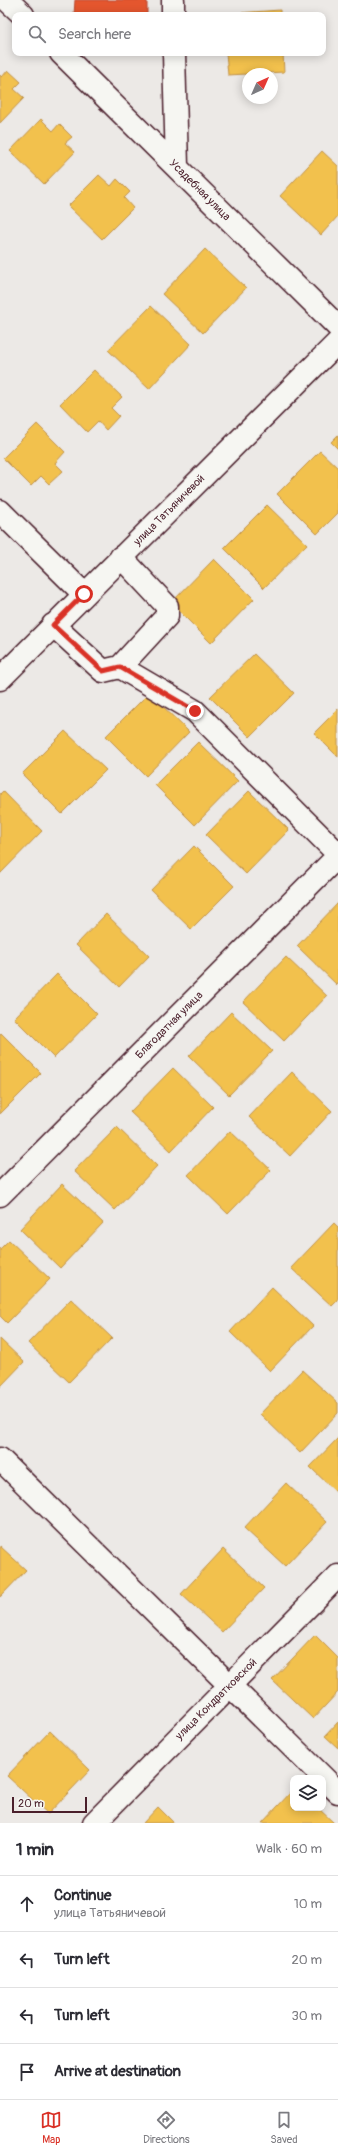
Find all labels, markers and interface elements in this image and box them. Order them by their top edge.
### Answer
search box [12,12,326,56]
icon: search [26,23,48,45]
text: Search here [58,25,131,44]
north arrow [242,68,278,104]
street label: Усадебная улица [167,157,233,223]
street label: улица Татьяничевой [130,472,207,549]
route start [75,585,93,603]
route end [186,702,204,720]
street label: Благодатная улица [133,989,205,1061]
street label: улица Кондратковской [172,1656,259,1743]
map controls [290,1775,326,1811]
button: layers [290,1775,326,1811]
scale bar [12,1795,87,1814]
text: 20 m [18,1797,44,1810]
text: 1 min [16,1839,54,1860]
text: Walk · 60 m [256,1841,322,1857]
text: Continue [54,1886,112,1905]
icon: ahead [16,1893,38,1915]
text: 10 m [294,1896,322,1912]
text: улица Татьяничевой [54,1905,166,1921]
icon: left [16,1949,38,1971]
text: Turn left [54,1950,110,1969]
text: 20 m [291,1952,322,1968]
icon: left [16,2005,38,2027]
text: Turn left [54,2006,110,2025]
text: 30 m [292,2008,322,2024]
icon: arrive [16,2061,38,2083]
text: Arrive at destination [54,2062,181,2081]
tab: Map [40,2109,62,2146]
tab: Directions [143,2109,190,2146]
tab: Saved [270,2109,298,2146]

